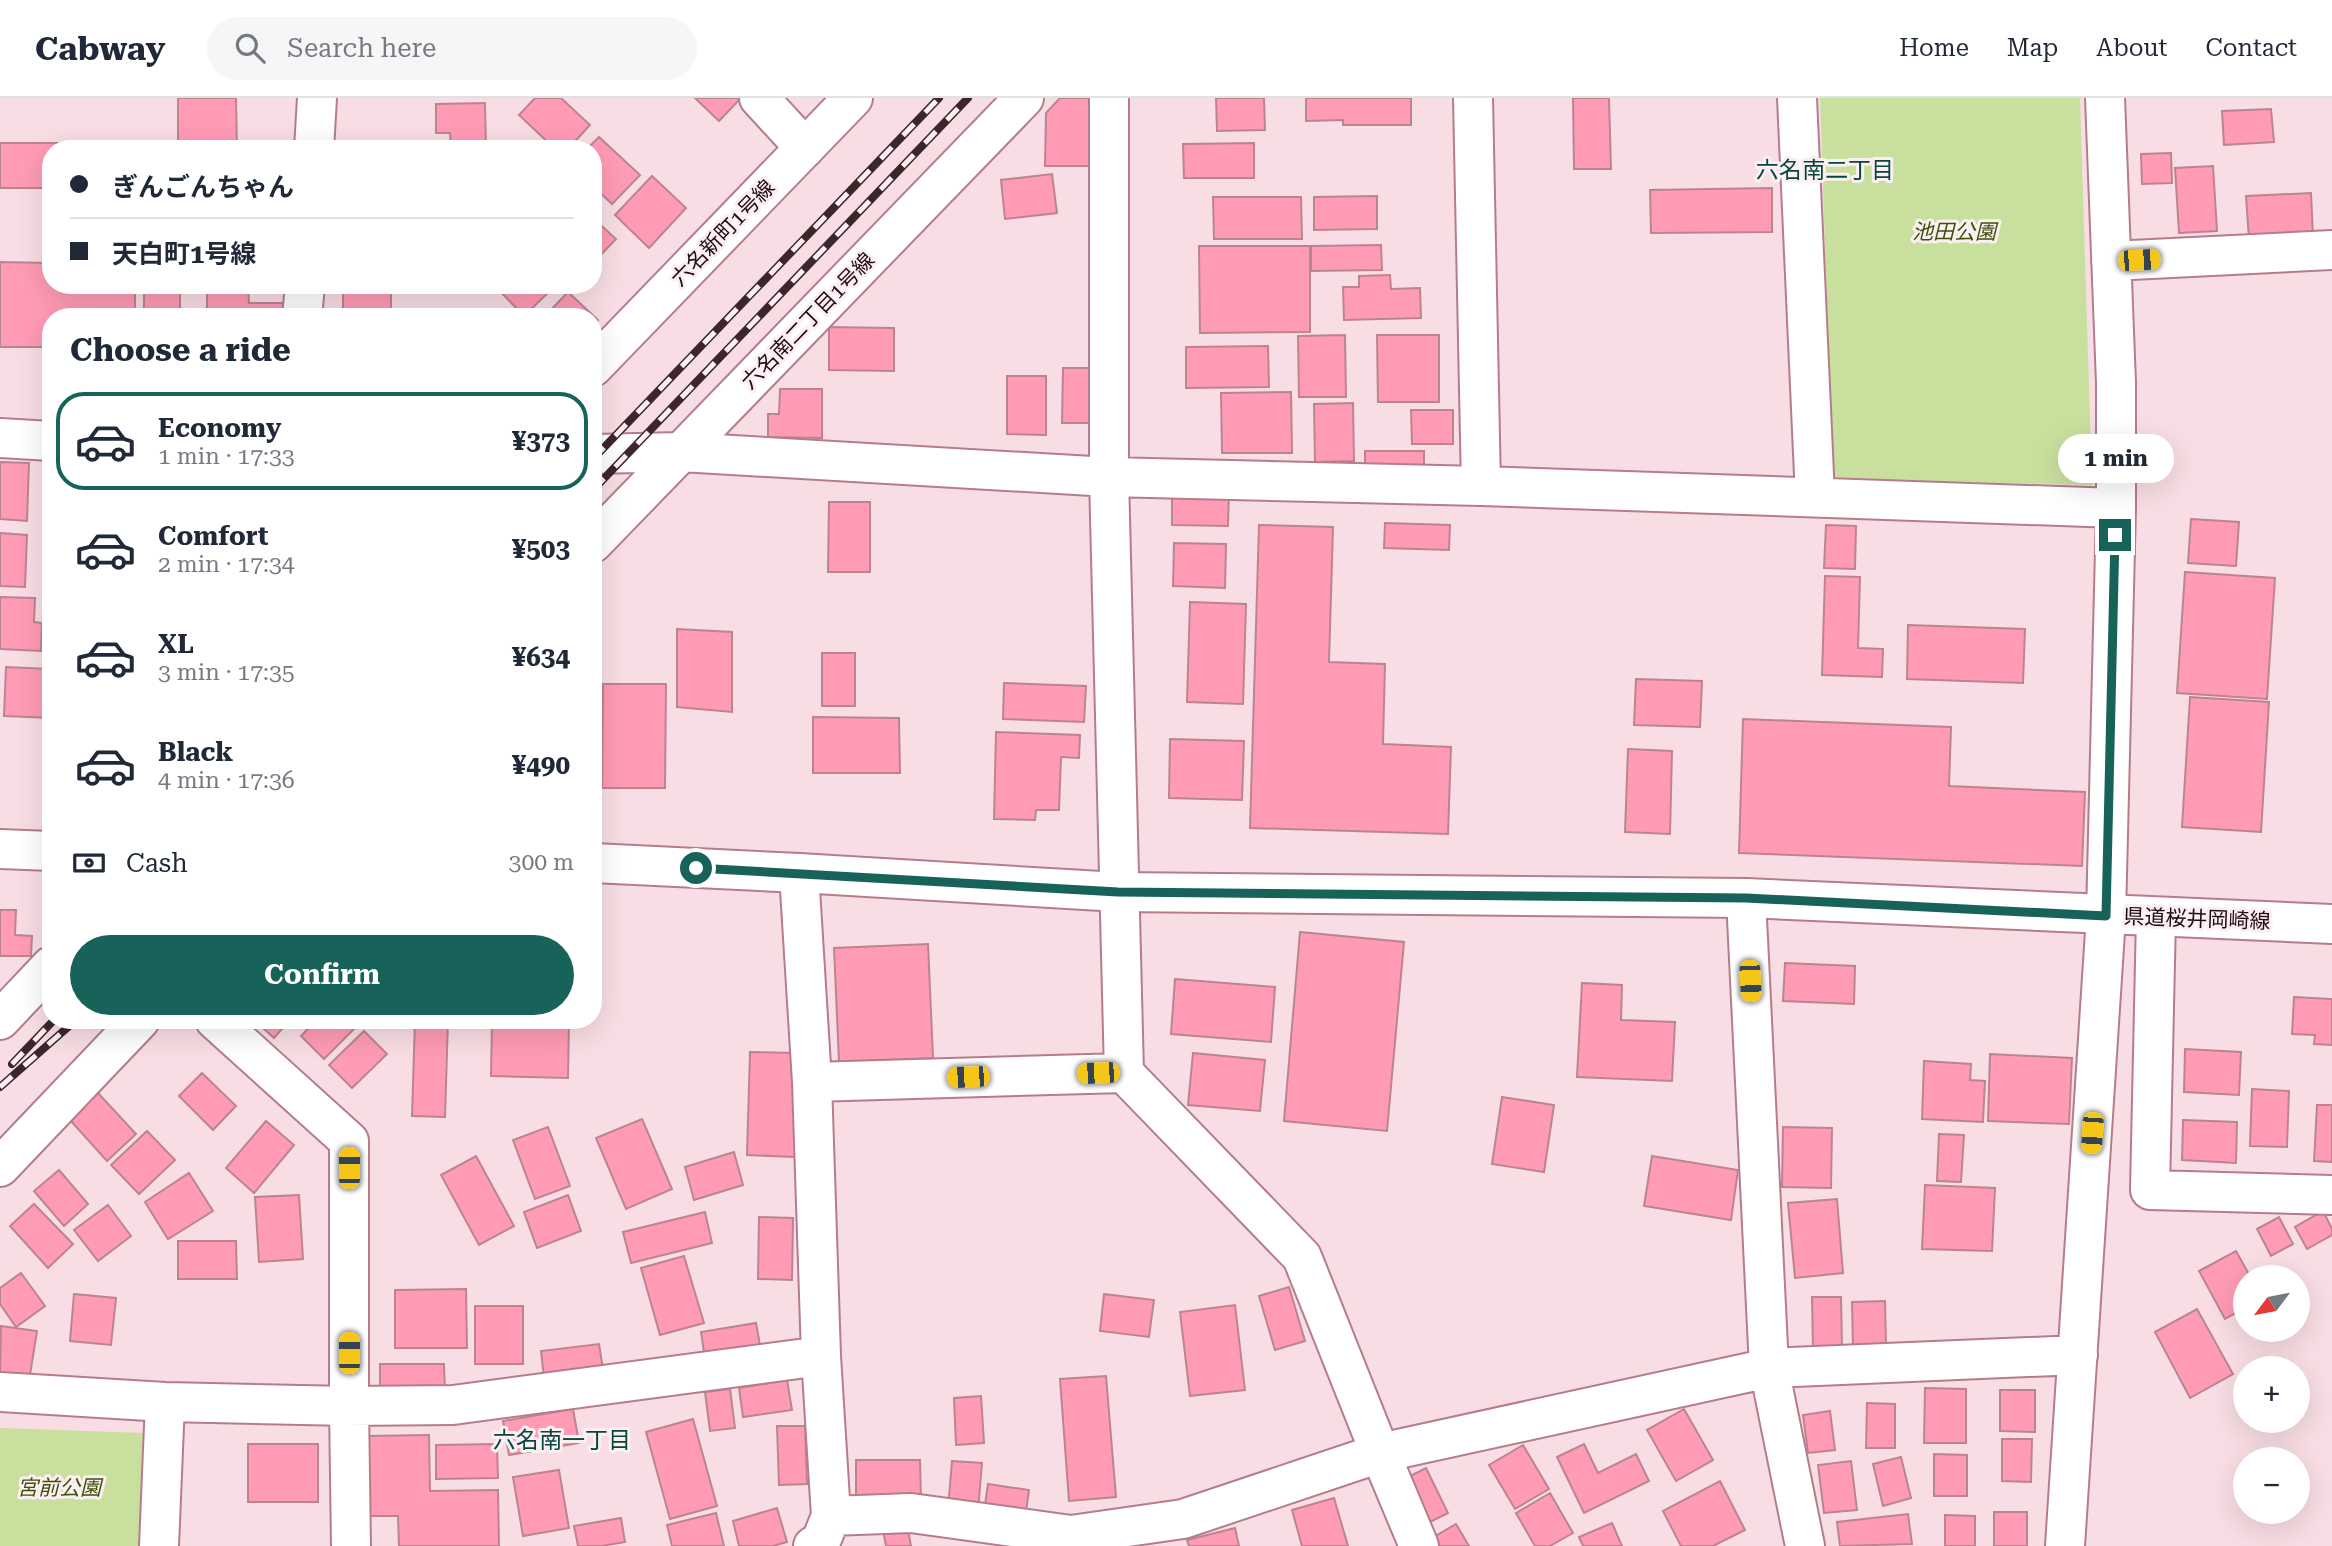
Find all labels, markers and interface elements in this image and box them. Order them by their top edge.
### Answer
search box [207,17,697,80]
text: Cabway [35,29,165,68]
icon: search [231,29,269,67]
text: Search here [287,33,436,63]
text: Home [1899,34,1969,62]
text: Map [2007,34,2058,62]
text: About [2096,34,2167,62]
text: Contact [2205,34,2297,62]
district label: 六名南二丁目 [1756,157,1894,184]
text: ぎんごんちゃん [112,172,294,202]
street label: 六名新町1号線 [667,175,779,291]
park label: 池田公園 [1912,220,1999,244]
text: 天白町1号線 [112,239,257,269]
street label: 六名南二丁目1号線 [737,248,879,394]
car [2118,248,2161,272]
text: Choose a ride [70,331,291,369]
icon: car [74,410,137,473]
text: Economy [158,413,281,443]
text: ¥373 [512,426,570,456]
callout: 1 min [2057,434,2173,482]
text: 1 min · 17:33 [158,443,295,470]
text: 1 min [2084,445,2148,472]
icon: car [74,518,137,581]
route end [2099,519,2131,551]
text: Comfort [158,521,268,551]
text: ¥503 [512,534,570,564]
text: 2 min · 17:34 [158,551,295,578]
icon: car [74,626,137,689]
text: XL [158,629,194,659]
text: ¥634 [512,642,570,672]
text: 3 min · 17:35 [158,659,295,686]
icon: car [74,734,137,797]
text: Black [158,737,233,767]
text: ¥490 [512,750,570,780]
text: 4 min · 17:36 [158,767,295,794]
icon: cash [70,844,108,882]
text: Cash [126,848,188,878]
text: 300 m [509,849,574,876]
route start [680,852,712,884]
street label: 県道桜井岡崎線 [2123,904,2271,934]
button: Confirm [70,935,574,1015]
car [1739,959,1762,1003]
car [1077,1062,1120,1084]
car [947,1066,990,1088]
car [2081,1111,2104,1155]
car [339,1147,360,1189]
north arrow [2233,1265,2310,1342]
map controls [2233,1265,2310,1524]
car [339,1332,360,1374]
button: + [2233,1356,2310,1433]
district label: 六名南一丁目 [493,1427,631,1454]
button: − [2233,1447,2310,1524]
park label: 宮前公園 [17,1476,104,1500]

